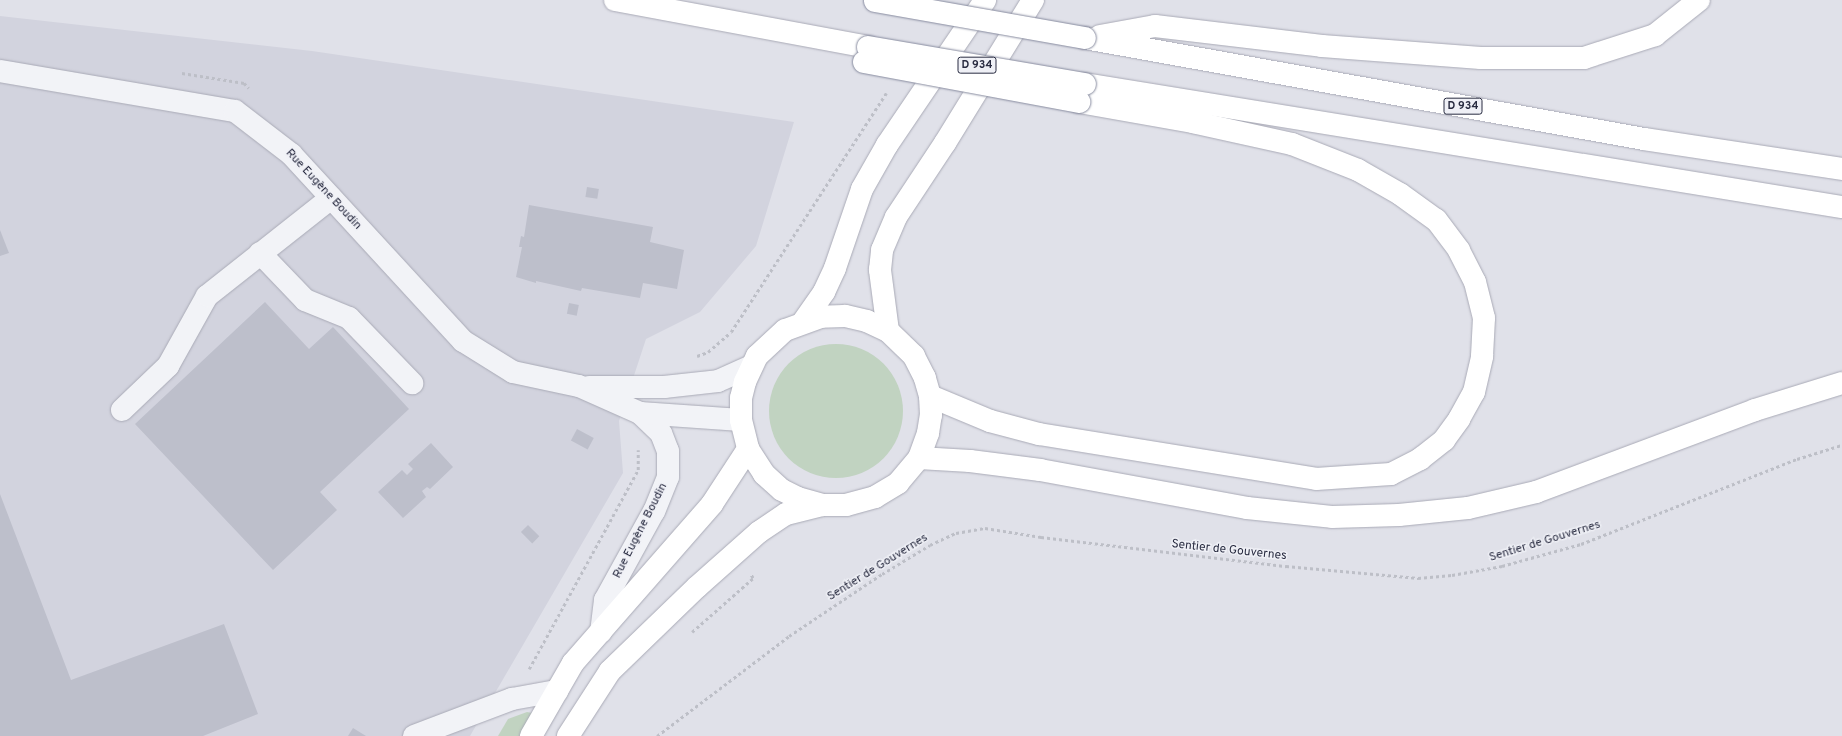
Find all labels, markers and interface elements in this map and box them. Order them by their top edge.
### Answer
road number: D 934 [957,56,997,74]
road number: D 934 [1443,97,1483,115]
street label: Rue Eugène Boudin [282,147,364,233]
street label: Rue Eugène Boudin [611,481,671,581]
street label: Sentier de Gouvernes [1488,518,1602,566]
street label: Sentier de Gouvernes [825,531,931,605]
street label: Sentier de Gouvernes [1171,538,1287,564]

